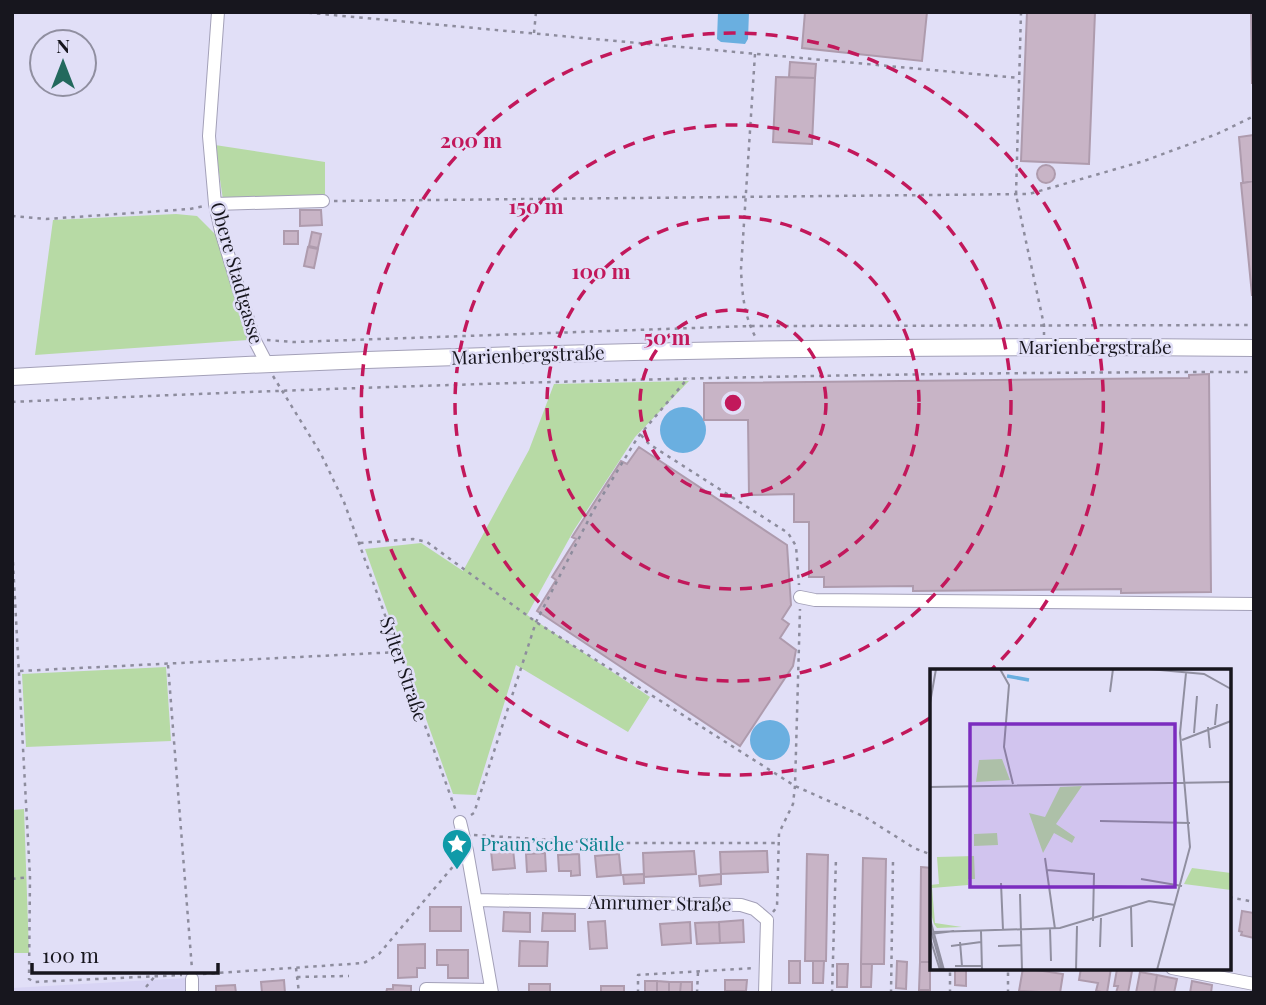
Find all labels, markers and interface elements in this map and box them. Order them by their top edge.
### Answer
north arrow [28,28,98,98]
text: N [56,32,70,58]
text: 200 m [440,125,502,153]
text: 150 m [509,191,563,219]
street label: Obere Stadtgasse [205,199,271,347]
text: 100 m [571,256,631,284]
text: 50 m [643,322,691,350]
street label: Marienbergstraße [1018,333,1172,359]
street label: Marienbergstraße [451,338,605,370]
centre of rings [721,391,745,415]
street label: Sylter Straße [375,613,435,725]
inset map [930,669,1231,970]
place icon: Praun’sche Säule [440,827,474,871]
place label: Praun’sche Säule [480,830,624,856]
street label: Amrumer Straße [587,888,732,916]
scale bar [32,932,217,976]
text: 100 m [42,940,99,968]

